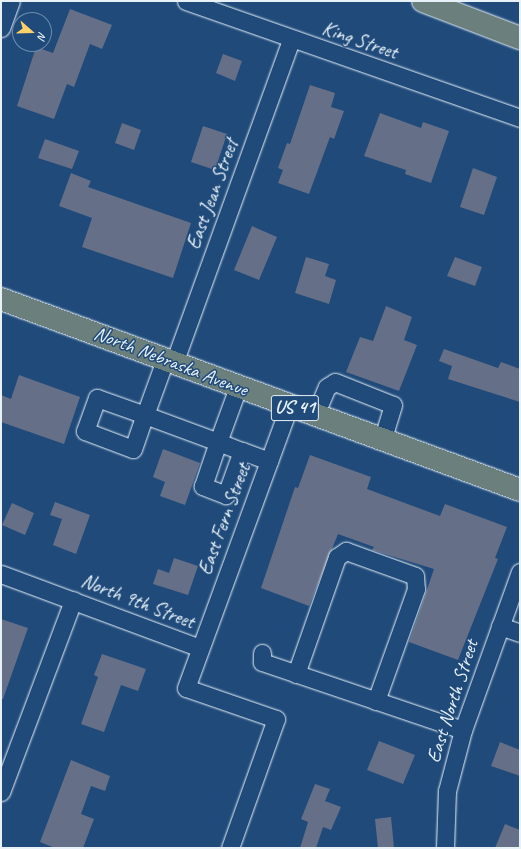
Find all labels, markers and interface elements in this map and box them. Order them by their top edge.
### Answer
north arrow [12,12,52,52]
street label: King Street [319,16,401,64]
text: N [35,30,50,41]
street label: East Jean Street [181,136,243,252]
street label: North Nebraska Avenue [91,321,251,401]
road number: US 41 [270,391,320,425]
street label: East Fern Street [193,460,255,578]
street label: North 9th Street [78,568,198,634]
street label: East North Street [421,636,483,766]

